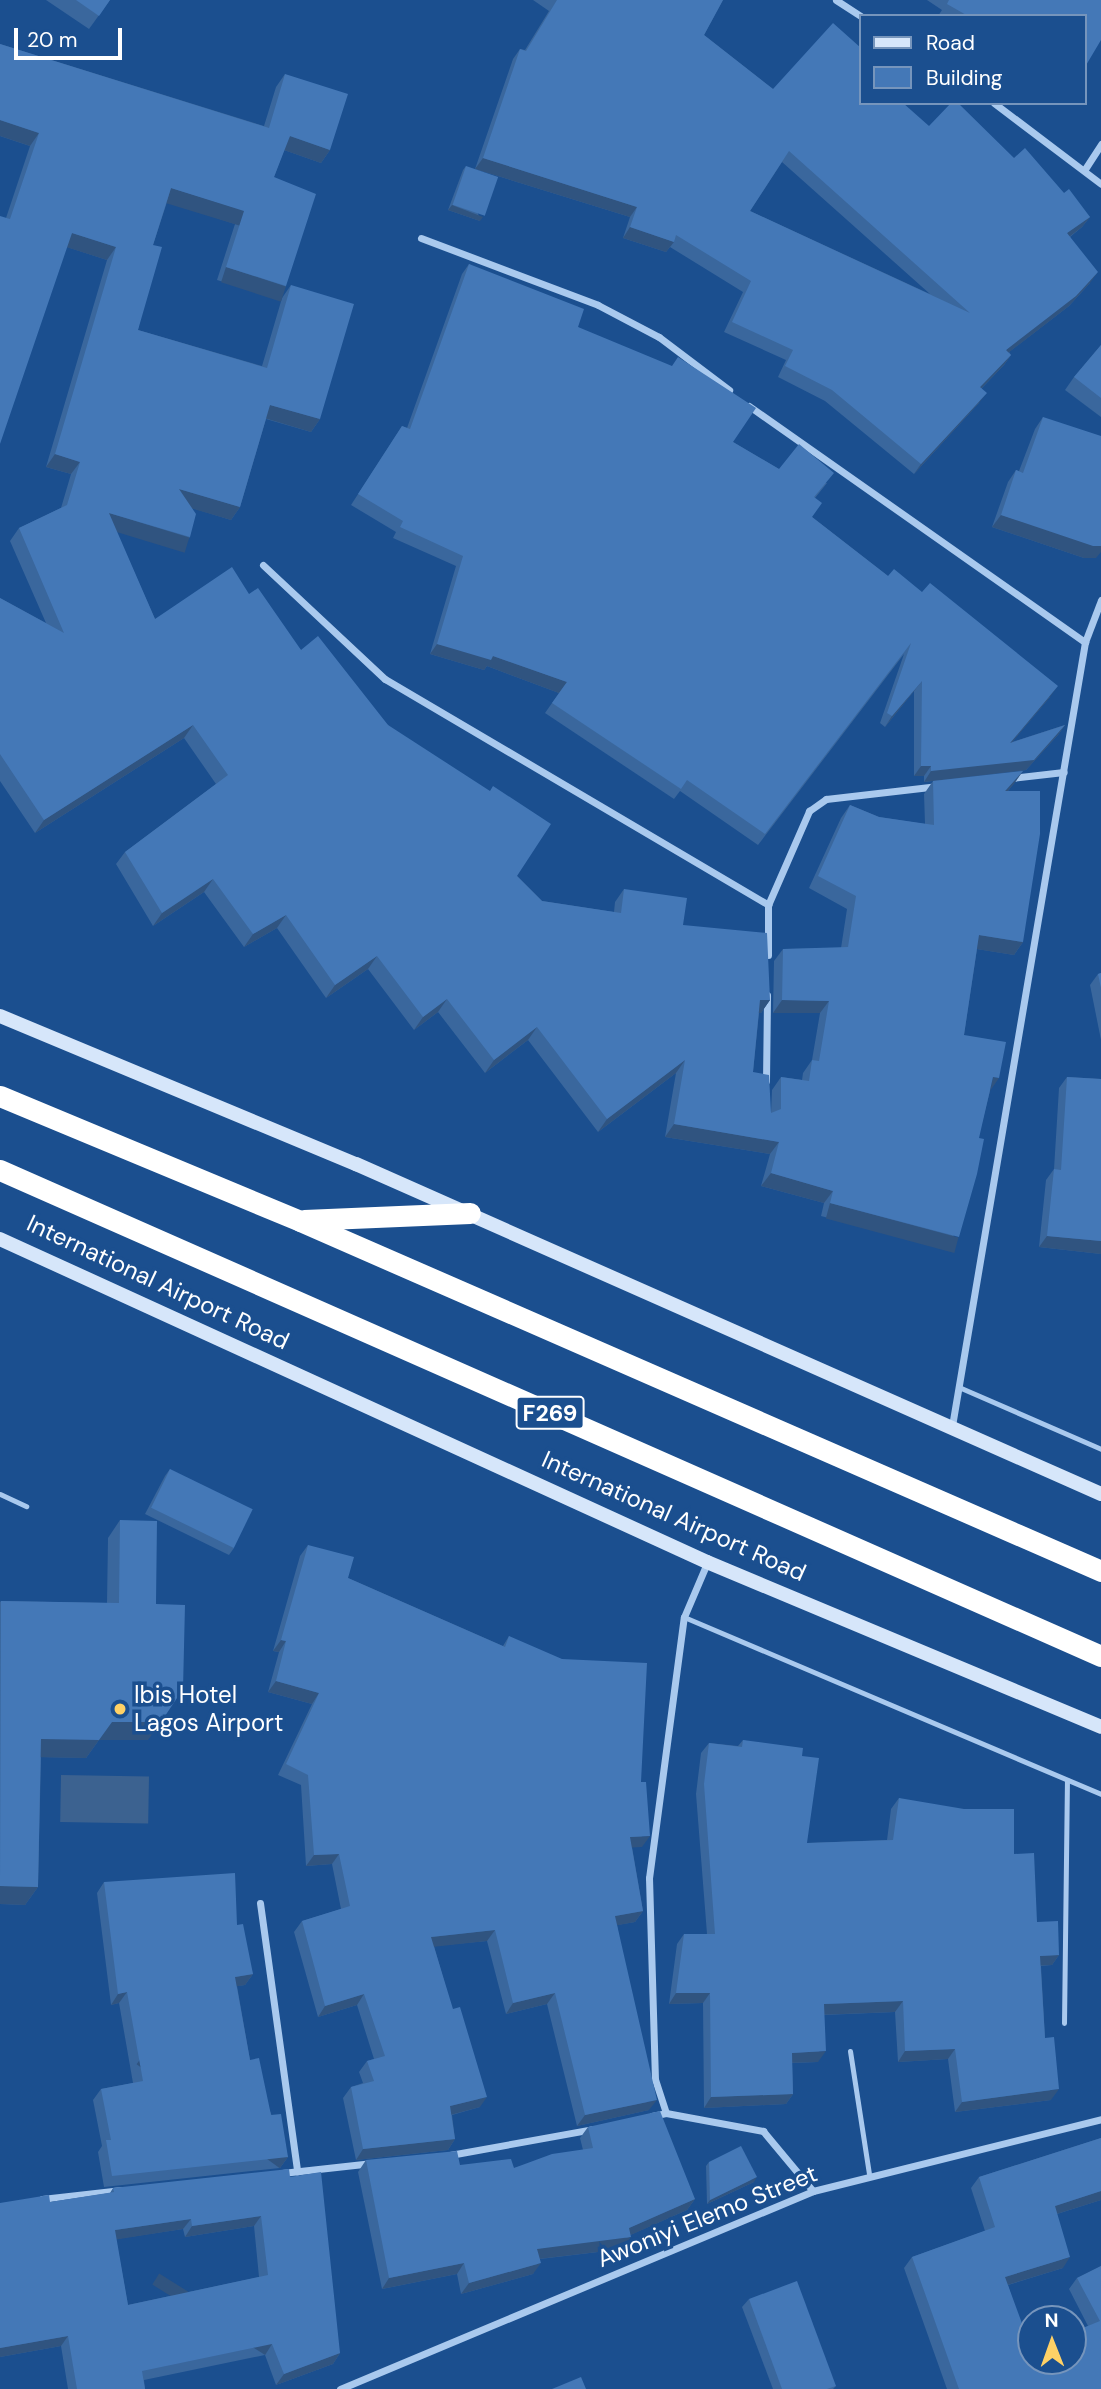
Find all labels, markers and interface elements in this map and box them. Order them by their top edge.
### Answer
scale bar [18,14,126,58]
legend [860,14,1087,105]
text: 20 m [27,26,78,54]
text: Road [926,29,975,57]
text: Building [926,64,1002,92]
street label: International Airport Road [22,1209,294,1355]
road number: F269 [515,1394,585,1432]
street label: International Airport Road [538,1445,810,1587]
place label: Ibis Hotel Lagos Airport [134,1681,283,1737]
marker: Ibis Hotel Lagos Airport [112,1701,128,1717]
street label: Awoniyi Elemo Street [593,2159,821,2273]
north arrow [1017,2305,1087,2375]
text: N [1045,2308,1059,2333]

